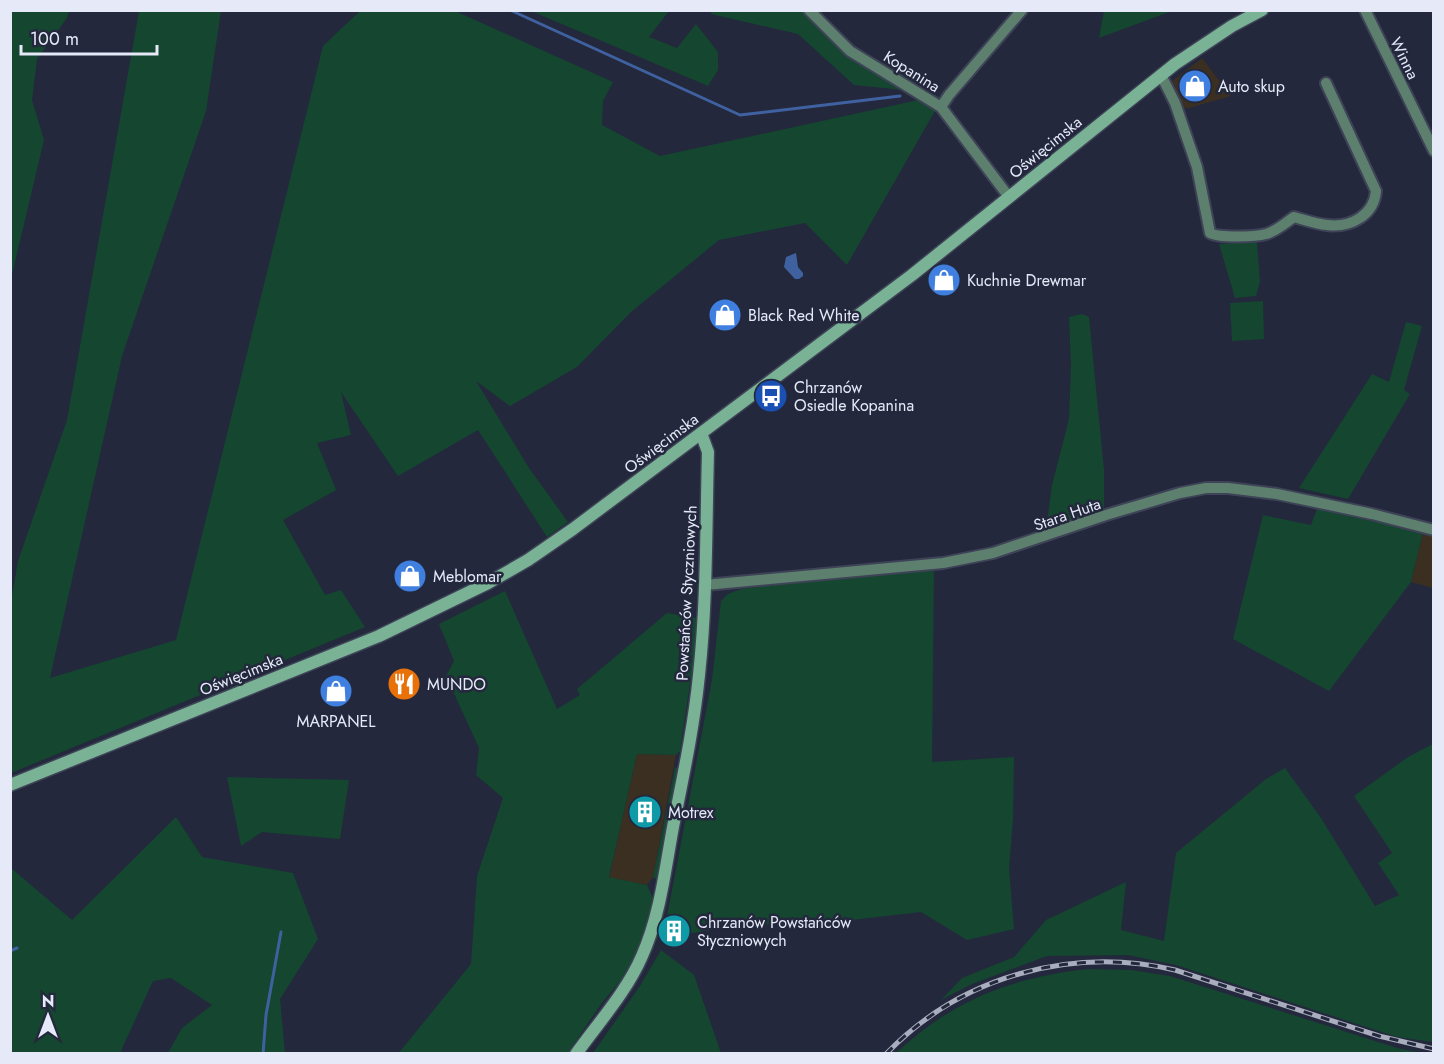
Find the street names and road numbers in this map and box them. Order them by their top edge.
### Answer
street label: Winna [1384,33,1425,83]
street label: Kopanina [879,45,944,98]
street label: Oświęcimska [1004,111,1087,184]
street label: Oświęcimska [619,408,703,479]
street label: Stara Huta [1030,492,1104,537]
street label: Powstańców Styczniowych [670,505,703,681]
street label: Oświęcimska [196,647,286,702]

